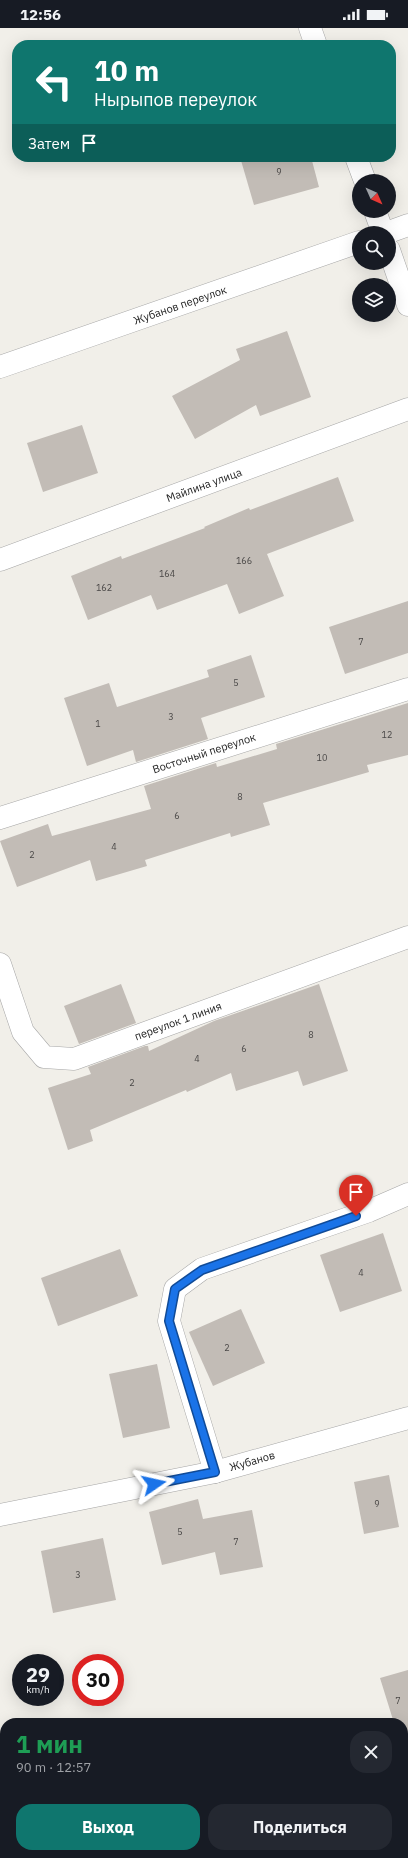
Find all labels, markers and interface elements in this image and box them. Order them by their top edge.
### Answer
text: 12:56 [20,5,61,24]
text: 10 m [94,52,159,89]
icon: left [28,56,80,108]
text: Нырыпов переулок [94,88,257,111]
icon: arrive [78,132,100,154]
text: Затем [28,134,70,153]
house number: 9 [276,166,282,177]
north arrow [352,174,396,218]
map controls [352,174,396,322]
button: search [352,226,396,270]
button: layers [352,278,396,322]
street label: Жубанов переулок [131,282,229,328]
street label: Майлина улица [164,465,244,505]
house number: 166 [236,555,252,566]
house number: 164 [159,568,175,579]
house number: 162 [96,582,112,593]
house number: 7 [358,636,364,647]
house number: 5 [233,677,239,688]
house number: 3 [168,711,174,722]
house number: 1 [95,718,101,729]
house number: 12 [382,729,392,740]
street label: Восточный переулок [150,730,258,776]
house number: 10 [317,752,327,763]
house number: 8 [237,791,243,802]
house number: 6 [174,810,180,821]
house number: 4 [111,841,117,852]
house number: 2 [29,849,35,860]
street label: переулок 1 линия [132,999,224,1043]
house number: 8 [308,1029,314,1040]
house number: 6 [241,1043,247,1054]
house number: 4 [194,1053,200,1064]
house number: 2 [129,1077,135,1088]
pin [339,1175,373,1216]
icon: arrive [345,1181,367,1203]
house number: 4 [358,1267,364,1278]
house number: 2 [224,1342,230,1353]
street label: Жубанов [228,1448,276,1474]
position arrow [133,1463,175,1505]
house number: 9 [374,1498,380,1509]
house number: 5 [177,1526,183,1537]
house number: 7 [233,1536,239,1547]
house number: 3 [75,1569,81,1580]
speed limit sign: 30 [72,1654,124,1706]
text: 29 [26,1661,50,1688]
text: km/h [26,1683,50,1696]
house number: 7 [395,1695,401,1706]
text: 1 мин [16,1728,83,1760]
button: close [350,1731,392,1773]
text: 90 m · 12:57 [16,1759,91,1776]
button: Выход [16,1804,200,1850]
button: Поделиться [208,1804,392,1850]

